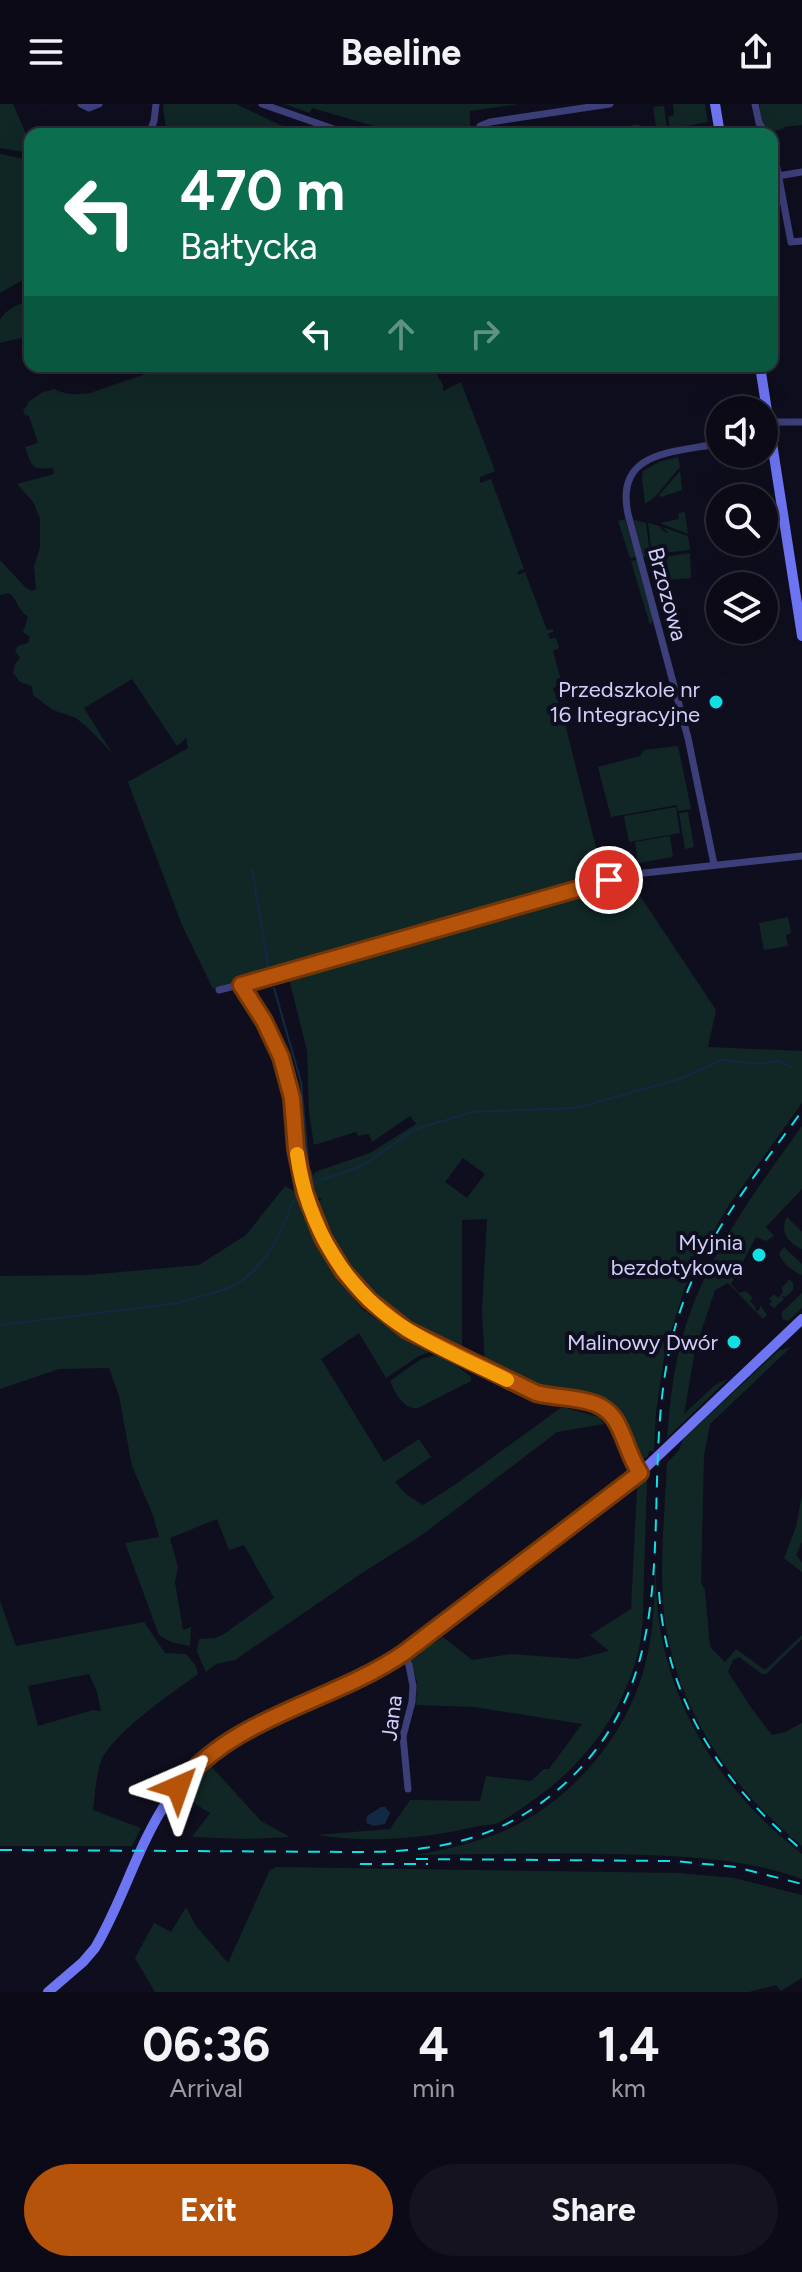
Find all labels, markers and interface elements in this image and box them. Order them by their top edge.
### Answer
icon: menu [24,30,68,74]
icon: share [734,30,778,74]
text: Beeline [341,31,461,74]
text: 470 m [180,157,345,224]
icon: left [48,160,152,264]
text: Bałtycka [180,225,318,268]
icon: left [295,312,339,356]
icon: ahead [379,312,423,356]
icon: right [463,312,507,356]
map controls [706,396,778,644]
button: sound [706,396,778,468]
button: search [706,484,778,556]
street label: Brzozowa [642,544,693,644]
button: layers [706,572,778,644]
place label: Przedszkole nr 16 Integracyjne [550,676,701,728]
marker: Przedszkole nr 16 Integracyjne [707,693,725,711]
pin [575,846,643,914]
icon: arrive [587,858,631,902]
place label: Myjnia bezdotykowa [611,1229,743,1281]
marker: Myjnia bezdotykowa [750,1246,768,1264]
place label: Malinowy Dwór [567,1329,719,1356]
marker: Malinowy Dwór [725,1333,743,1351]
street label: Jana [375,1694,408,1743]
position arrow [136,1745,220,1829]
text: 06:36 [142,2015,270,2073]
text: 4 [418,2015,449,2073]
text: 1.4 [597,2015,660,2073]
text: Arrival [169,2072,243,2104]
text: min [412,2072,455,2104]
text: km [611,2072,646,2104]
button: Exit [24,2164,393,2256]
button: Share [409,2164,778,2256]

